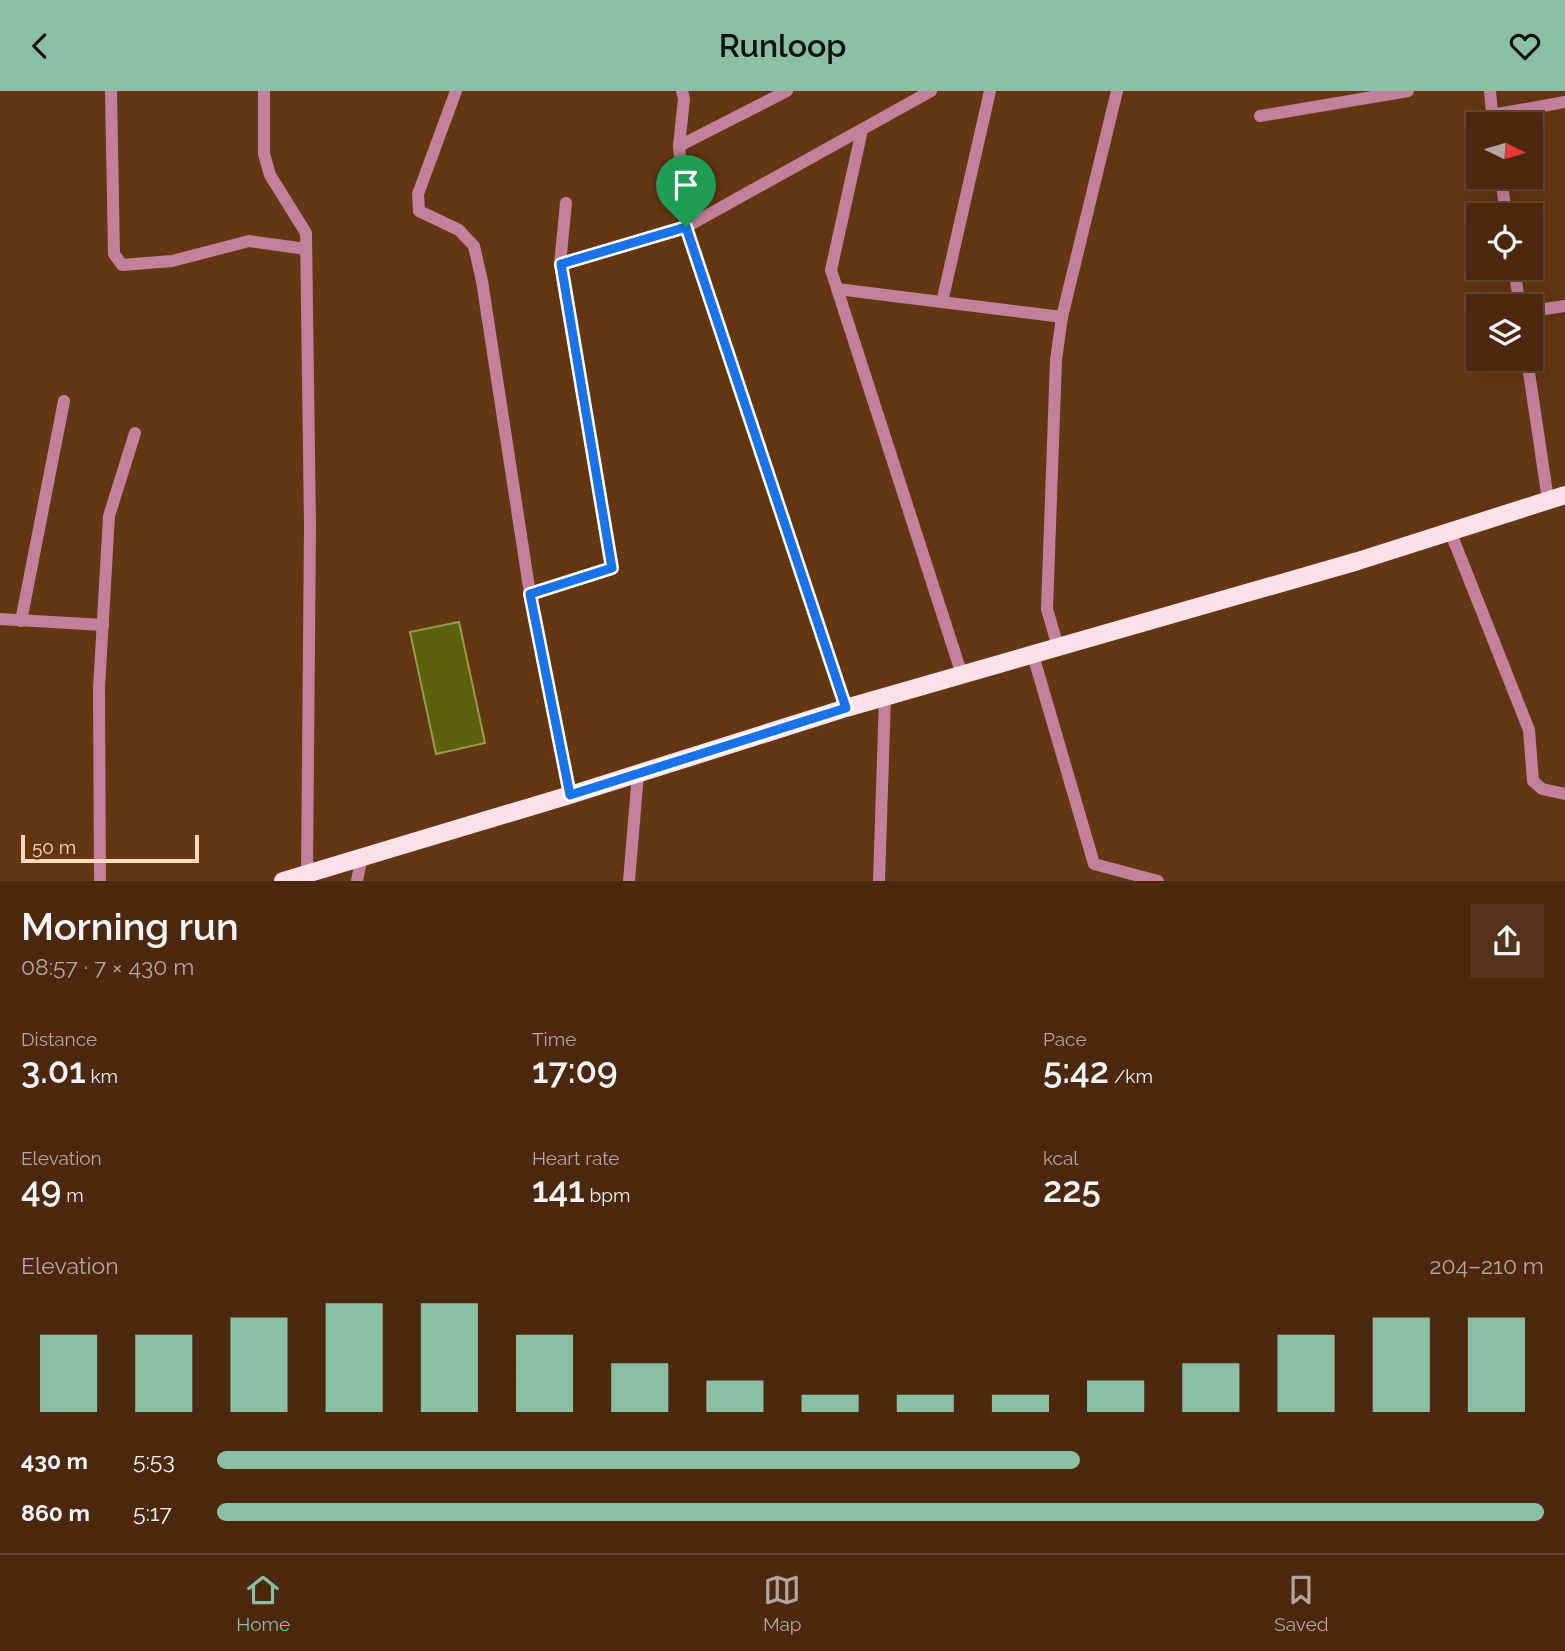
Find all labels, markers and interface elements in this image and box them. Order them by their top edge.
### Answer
icon: back [21,27,59,65]
text: Runloop [719,27,846,64]
icon: heart [1506,27,1544,65]
north arrow [1466,112,1544,189]
map controls [1466,112,1543,371]
pin [656,155,716,227]
icon: arrive [667,166,705,204]
button: locate [1466,203,1543,280]
button: layers [1466,294,1543,371]
scale bar [21,832,200,864]
text: 50 m [32,836,76,858]
text: Morning run [21,904,239,949]
button: share [1470,904,1544,978]
text: 08:57 · 7 × 430 m [21,953,194,980]
text: Distance [21,1028,97,1050]
text: Time [532,1028,576,1050]
text: Pace [1043,1028,1087,1050]
text: 3.01 [21,1050,86,1091]
text: 17:09 [532,1050,618,1091]
text: 5:42 [1043,1050,1109,1091]
text: km [86,1065,118,1087]
text: /km [1109,1065,1153,1087]
text: Elevation [21,1147,102,1169]
text: Heart rate [532,1147,620,1169]
text: kcal [1043,1147,1079,1169]
text: 49 [21,1169,61,1210]
text: 141 [532,1169,585,1210]
text: 225 [1043,1169,1101,1210]
text: m [61,1184,84,1206]
text: bpm [585,1184,630,1206]
text: Elevation [21,1252,119,1279]
text: 204–210 m [1430,1252,1544,1279]
text: 430 m [21,1447,88,1474]
text: 5:53 [133,1447,175,1474]
text: 860 m [21,1499,90,1526]
text: 5:17 [133,1499,172,1526]
tab: Home [236,1571,290,1635]
tab: Map [763,1571,802,1635]
tab: Saved [1274,1571,1329,1635]

